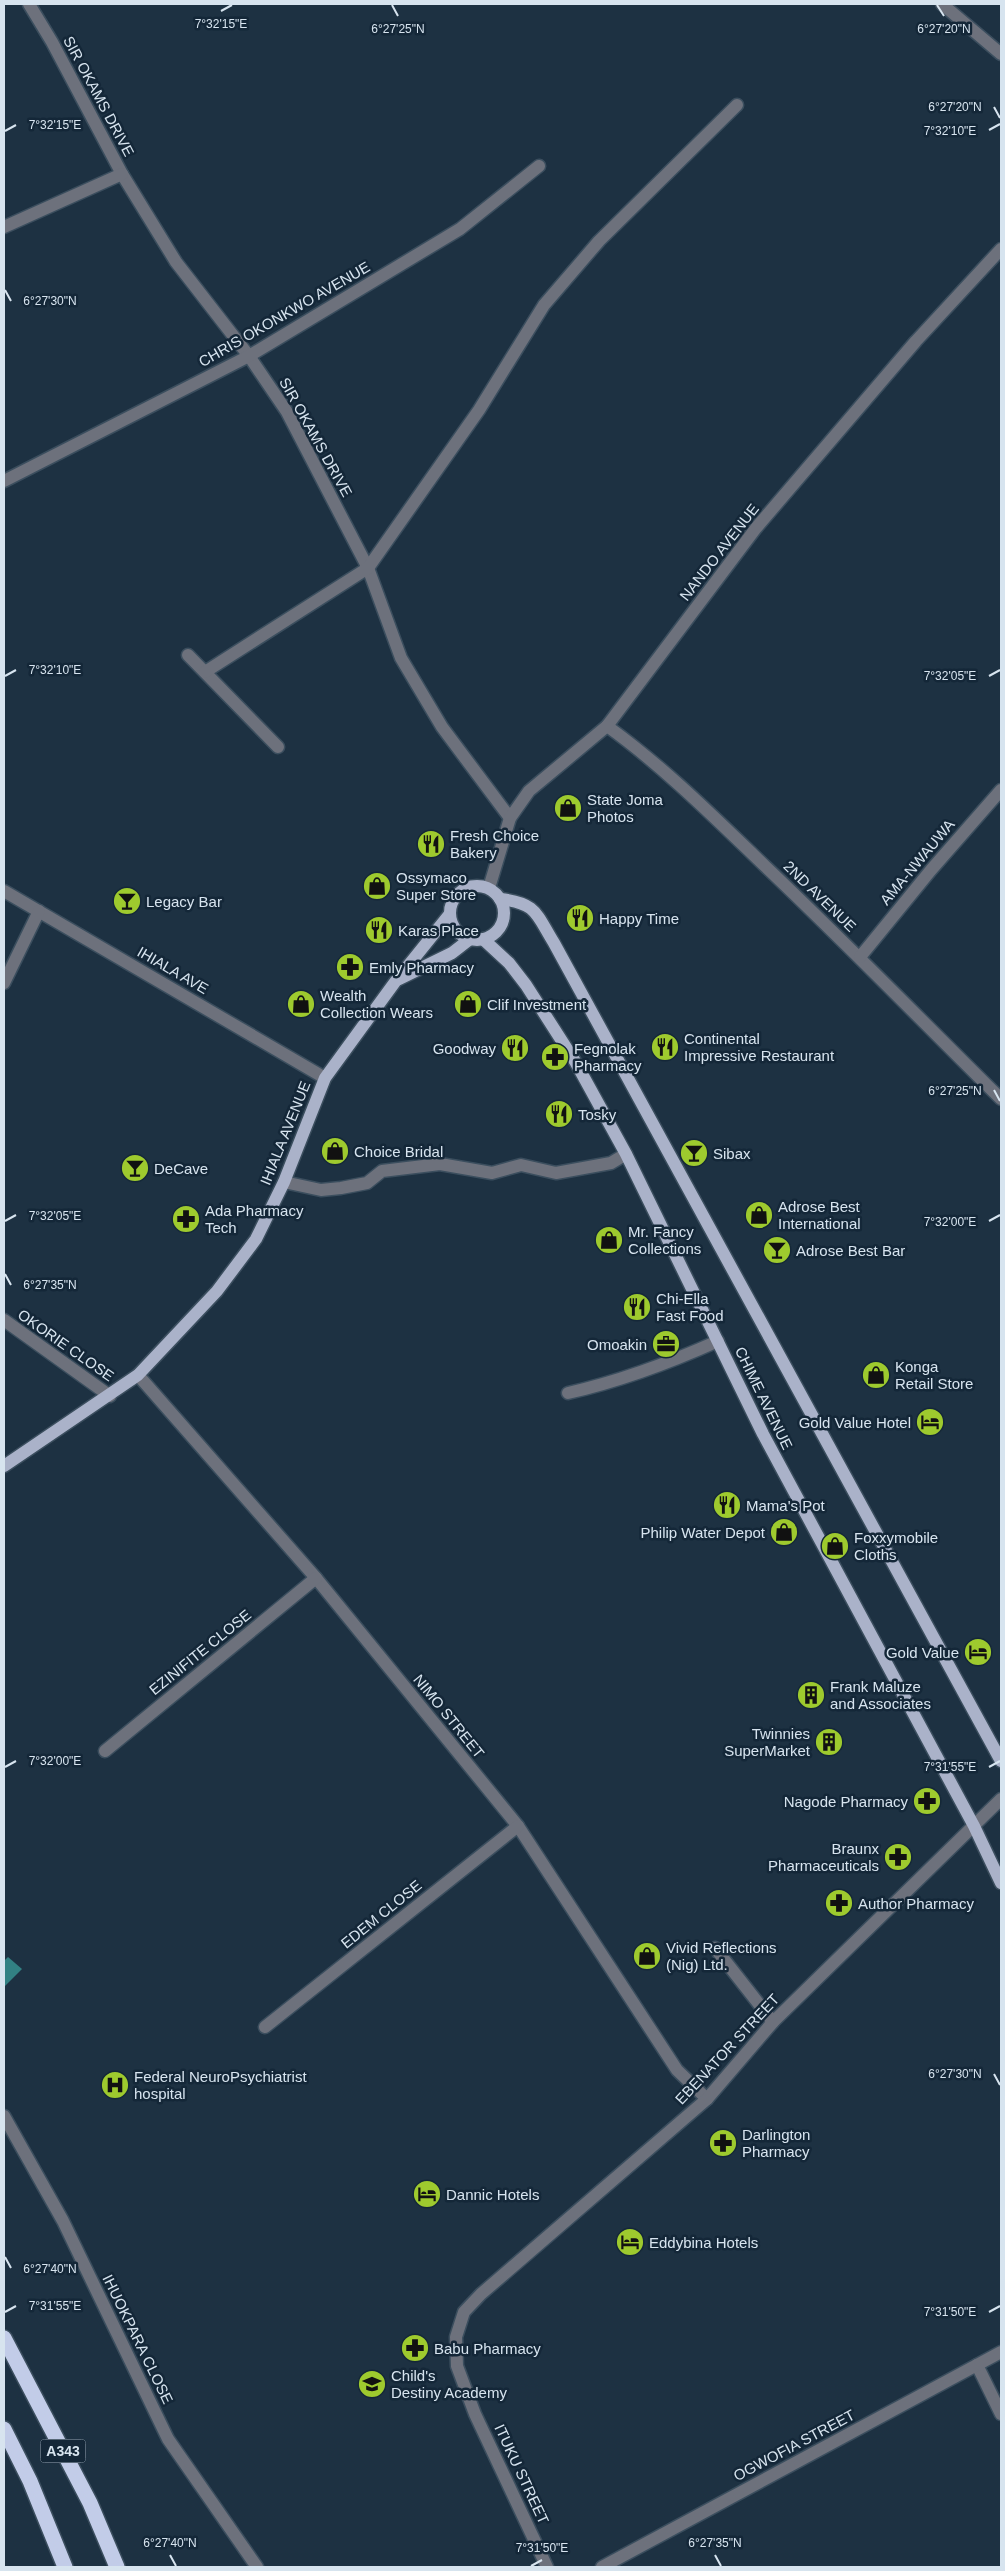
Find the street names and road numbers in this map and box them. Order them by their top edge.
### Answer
street label: SIR OKAMS DRIVE [60,33,138,159]
street label: CHRIS OKONKWO AVENUE [195,258,373,370]
street label: SIR OKAMS DRIVE [276,375,356,499]
street label: NANDO AVENUE [676,500,762,604]
street label: AMA-NWAUWA [876,816,958,908]
street label: 2ND AVENUE [780,857,860,935]
street label: IHIALA AVE [135,943,211,997]
street label: IHIALA AVENUE [256,1079,314,1187]
street label: OKORIE CLOSE [15,1306,117,1384]
street label: CHIME AVENUE [732,1344,796,1452]
street label: EZINIFITE CLOSE [146,1606,254,1698]
street label: NIMO STREET [410,1671,488,1761]
street label: EDEM CLOSE [337,1876,425,1952]
street label: EBENATOR STREET [672,1990,782,2108]
street label: IHUOKPARA CLOSE [99,2272,177,2406]
street label: OGWOFIA STREET [730,2406,858,2484]
street label: ITUKU STREET [491,2421,553,2527]
road number: A343 [40,2440,86,2462]

